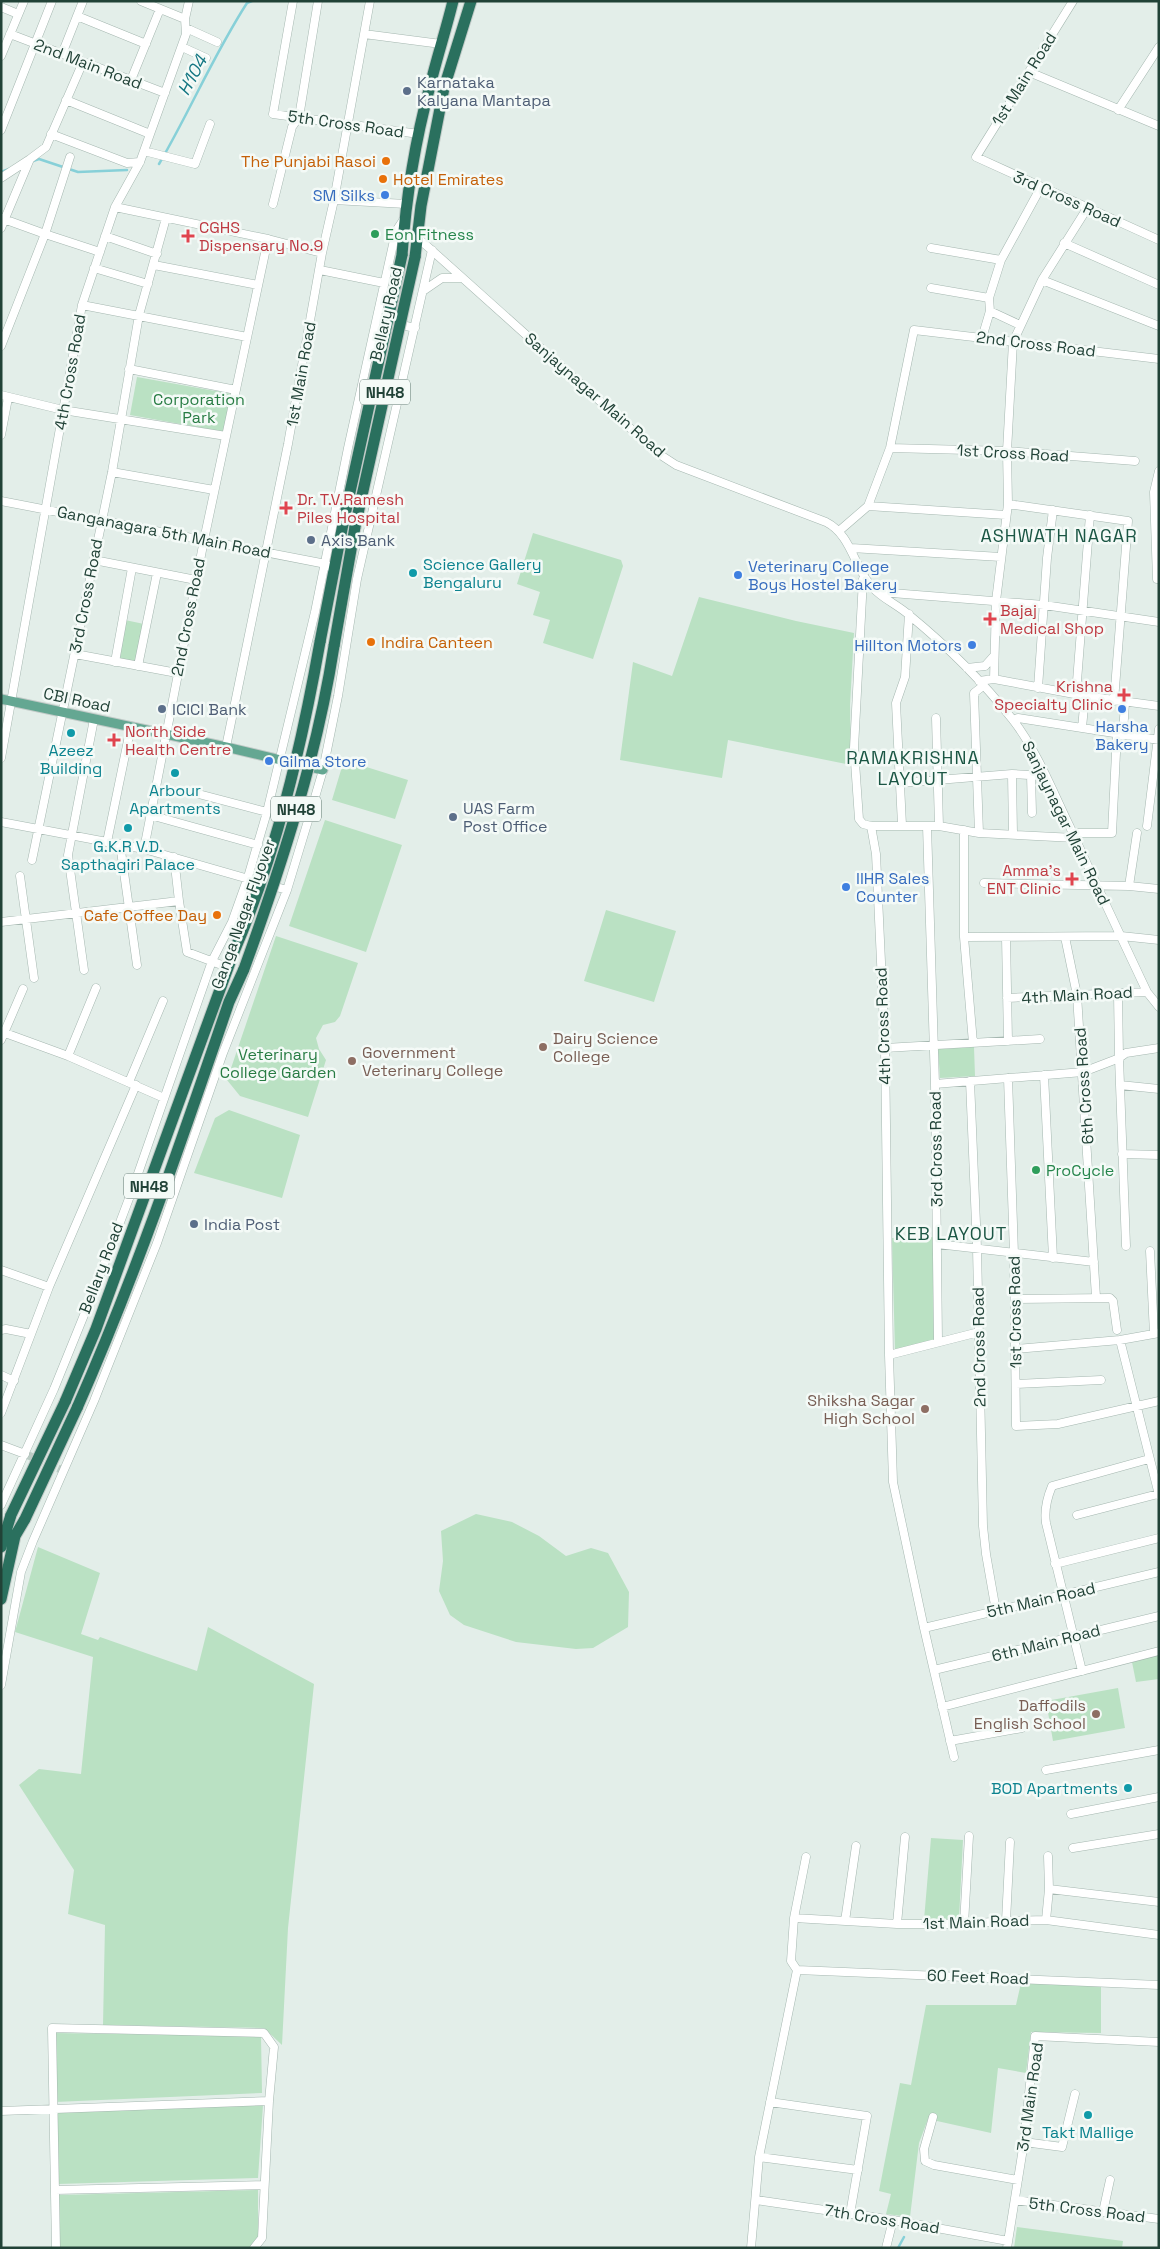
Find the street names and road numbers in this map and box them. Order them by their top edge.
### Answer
street label: 1st Main Road [987,28,1061,130]
street label: 2nd Main Road [31,34,145,94]
street label: 5th Cross Road [287,105,405,143]
street label: 3rd Cross Road [1010,166,1124,232]
street label: Bellary Road [365,265,407,363]
street label: 4th Cross Road [49,312,91,432]
street label: 1st Main Road [281,320,321,428]
street label: 2nd Cross Road [975,326,1097,362]
street label: Sanjaynagar Main Road [520,328,670,462]
road number: NH48 [360,380,410,404]
street label: 1st Cross Road [956,440,1070,466]
street label: Ganganagara 5th Main Road [55,501,273,563]
street label: 3rd Cross Road [65,537,107,655]
street label: 2nd Cross Road [166,556,210,678]
street label: CBI Road [41,683,113,717]
street label: Sanjaynagar Main Road [1017,737,1115,909]
road number: NH48 [271,796,321,822]
street label: Ganga Nagar Flyover [206,836,280,992]
street label: 4th Cross Road [870,967,896,1085]
street label: 4th Main Road [1021,982,1133,1008]
street label: 6th Cross Road [1069,1027,1099,1145]
street label: 3rd Cross Road [924,1091,948,1207]
road number: NH48 [124,1174,174,1198]
street label: Bellary Road [74,1219,128,1317]
street label: 1st Cross Road [1004,1256,1026,1368]
street label: 2nd Cross Road [967,1287,991,1407]
street label: 5th Main Road [985,1577,1097,1623]
street label: 6th Main Road [989,1619,1103,1667]
street label: 1st Main Road [922,1910,1030,1934]
street label: 60 Feet Road [927,1965,1029,1989]
street label: 3rd Main Road [1012,2041,1048,2153]
street label: 5th Cross Road [1028,2192,1146,2228]
street label: 7th Cross Road [823,2200,941,2238]

